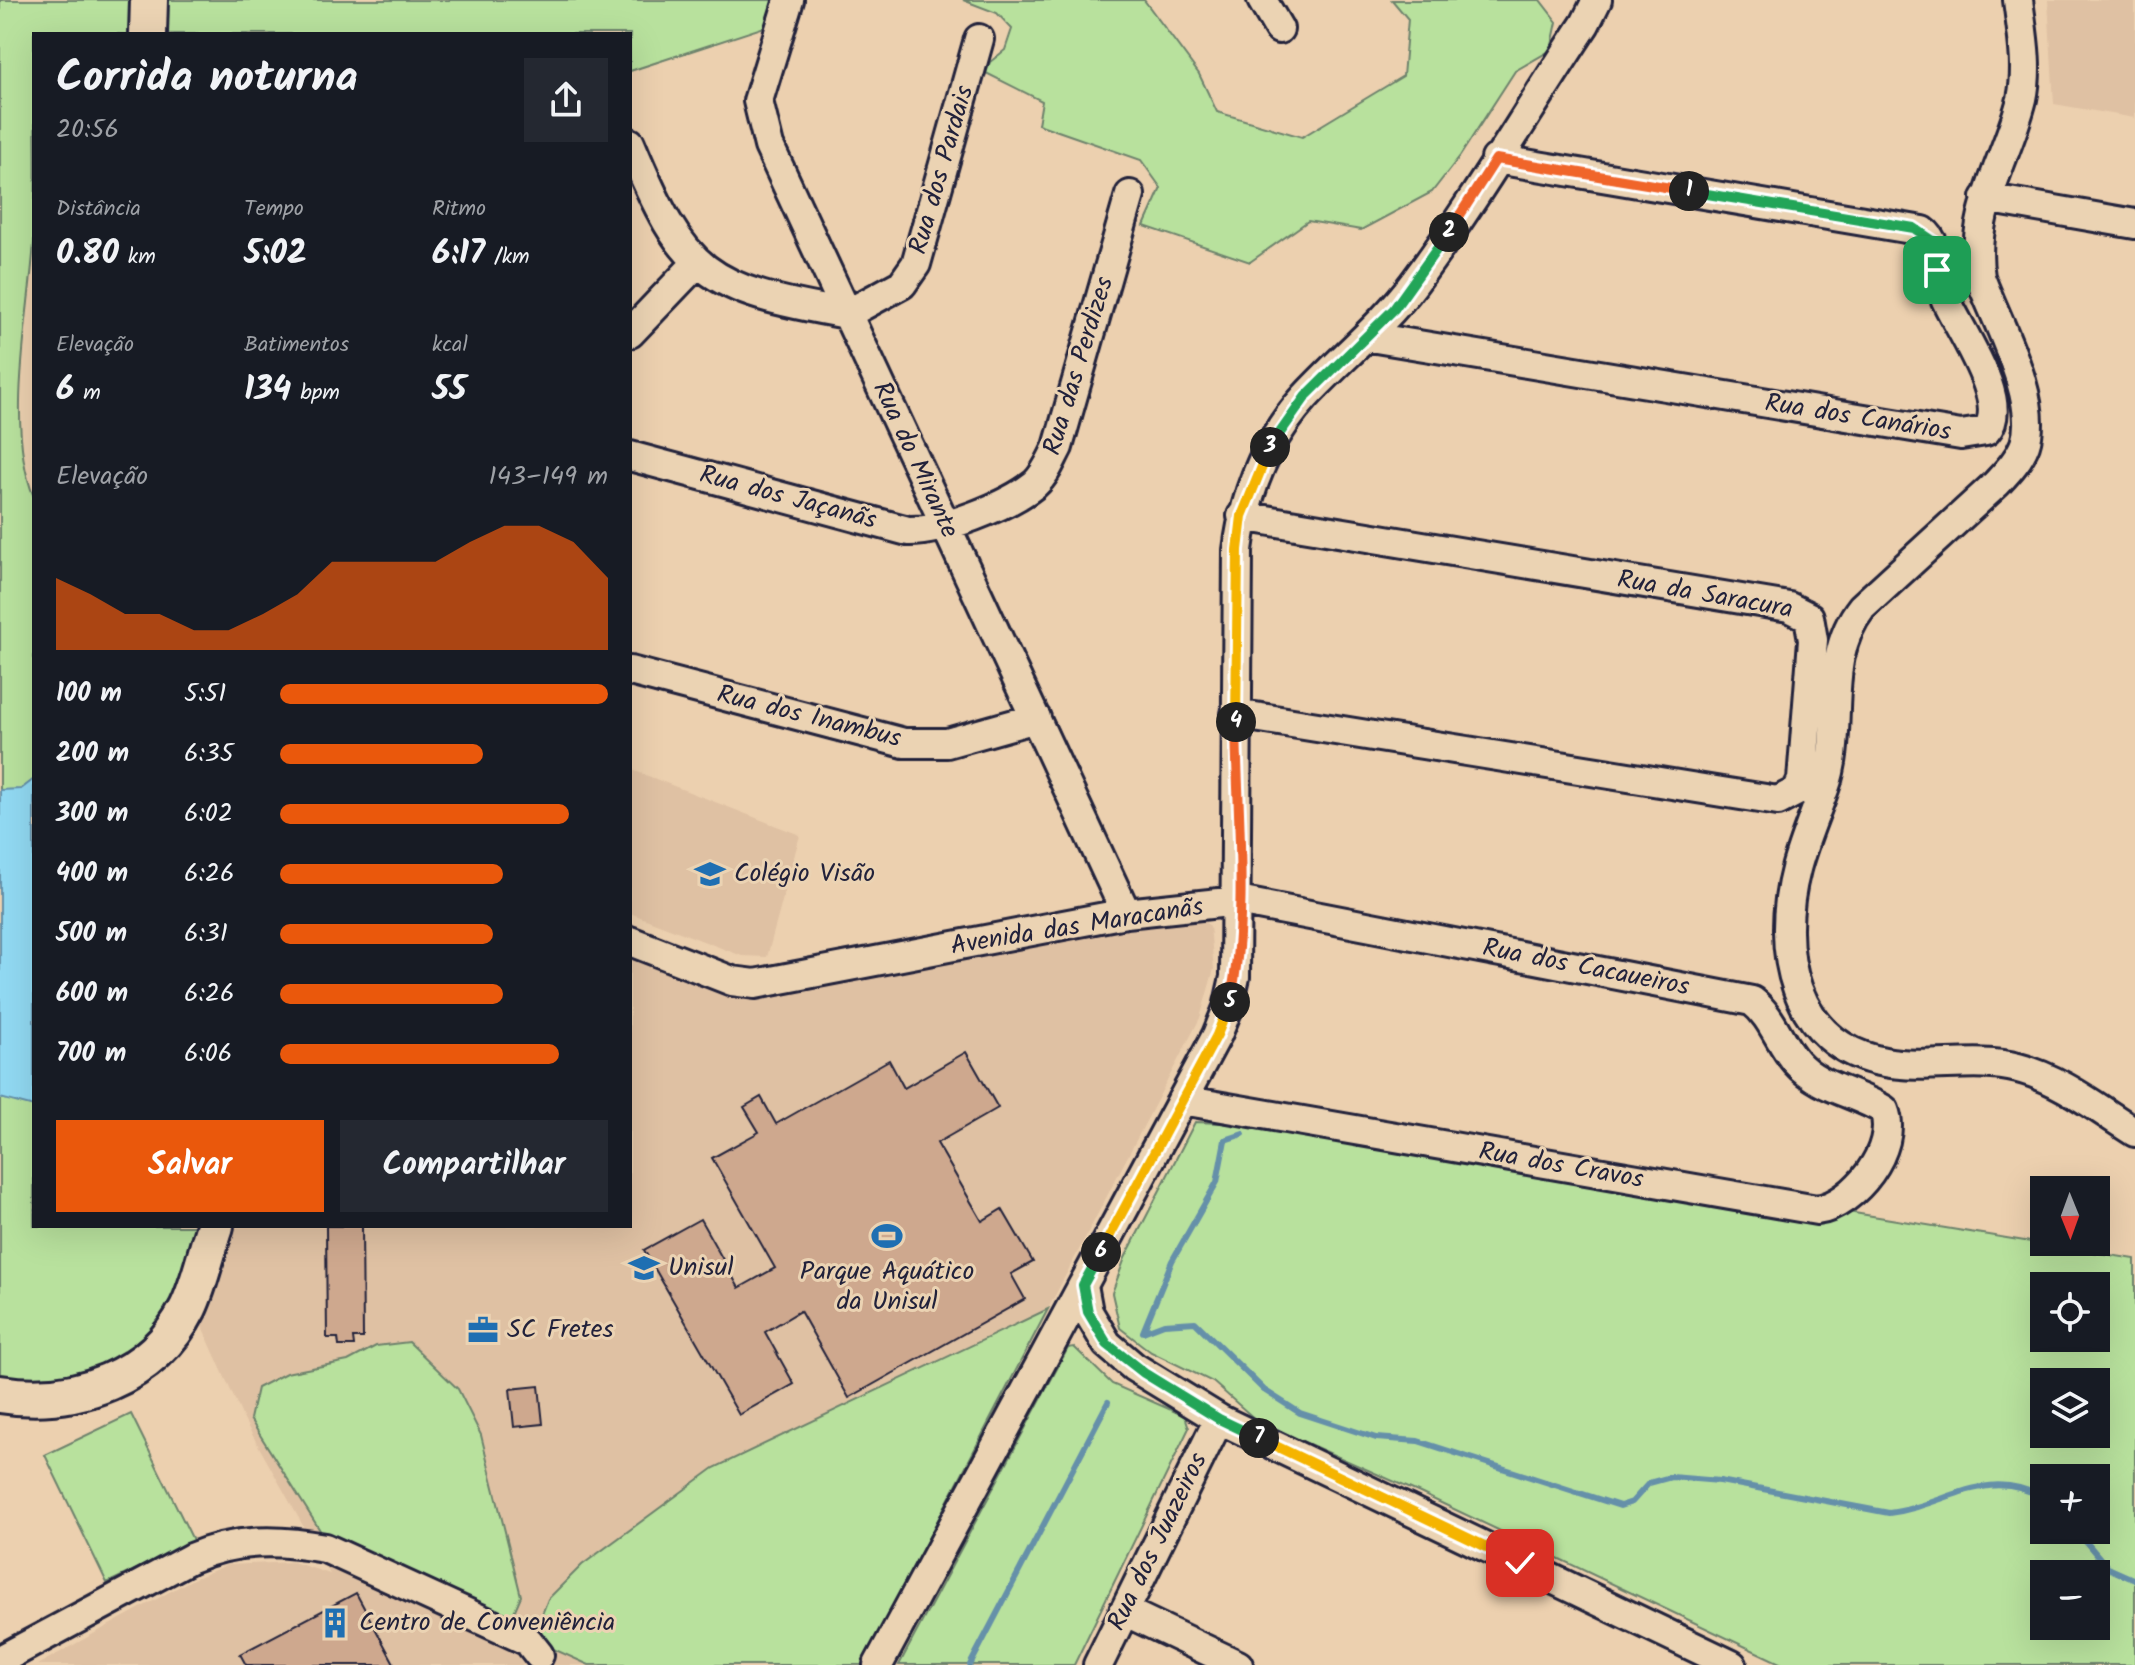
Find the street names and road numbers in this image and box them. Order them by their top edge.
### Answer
street label: Rua dos Pardais [898,81,986,259]
street label: Rua das Perdizes [1032,271,1126,461]
street label: Rua do Mirante [860,375,970,546]
street label: Rua dos Canários [1762,383,1954,453]
street label: Rua dos Jaçanãs [695,454,881,542]
street label: Rua da Saracura [1614,559,1796,631]
street label: Rua dos Inambus [712,674,906,760]
street label: Avenida das Maracanãs [948,886,1206,968]
street label: Rua dos Cacaueiros [1479,927,1693,1009]
street label: Rua dos Cravos [1475,1131,1647,1201]
street label: Rua dos Juazeiros [1097,1446,1219,1638]

